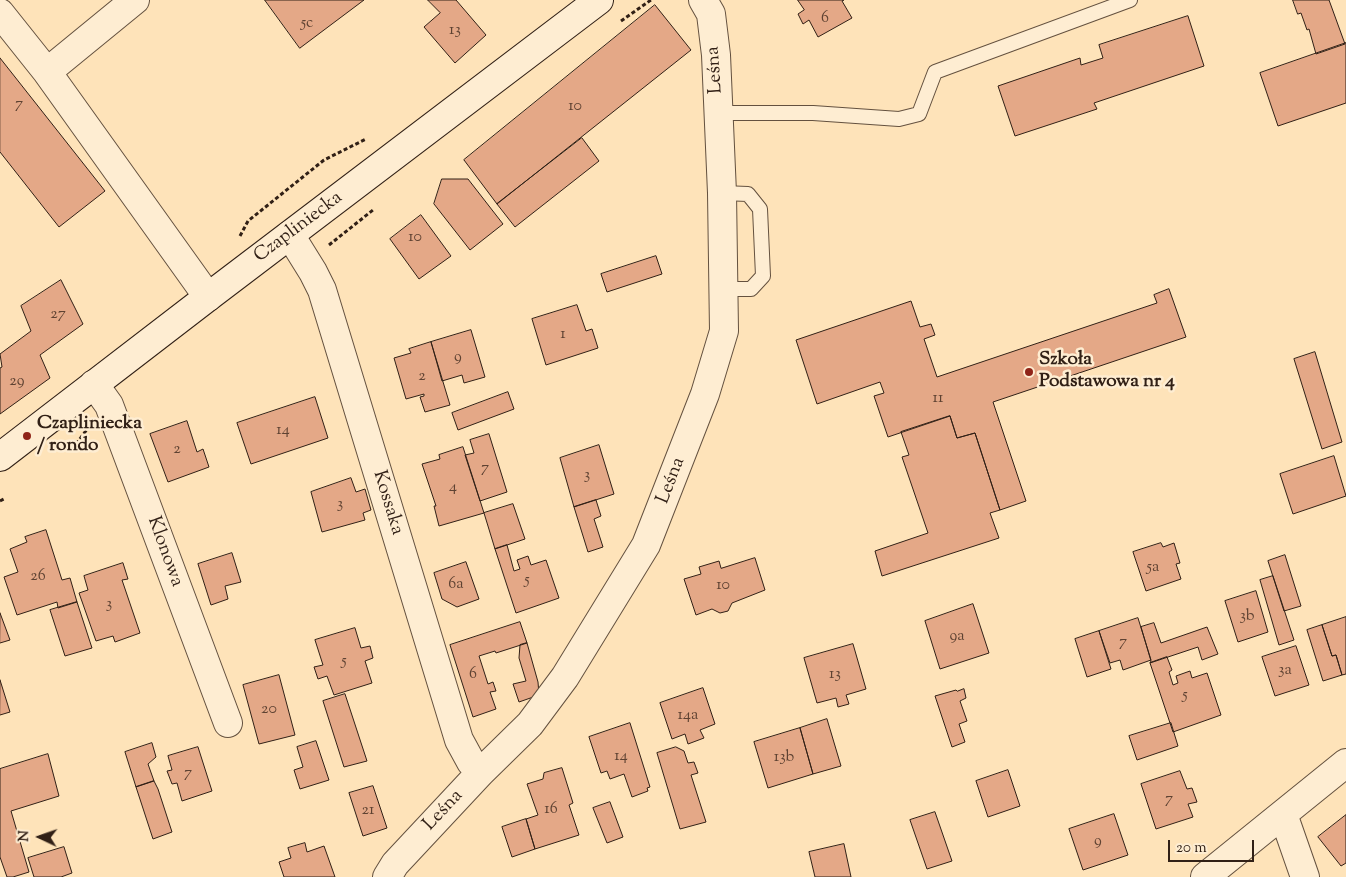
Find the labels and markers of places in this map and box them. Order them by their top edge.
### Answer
place label: Szkoła Podstawowa nr 4 [1039,350,1175,394]
marker: Szkoła Podstawowa nr 4 [1023,366,1035,378]
place label: Czapliniecka / rondo [37,414,142,458]
marker: Czapliniecka / rondo [21,430,33,442]

